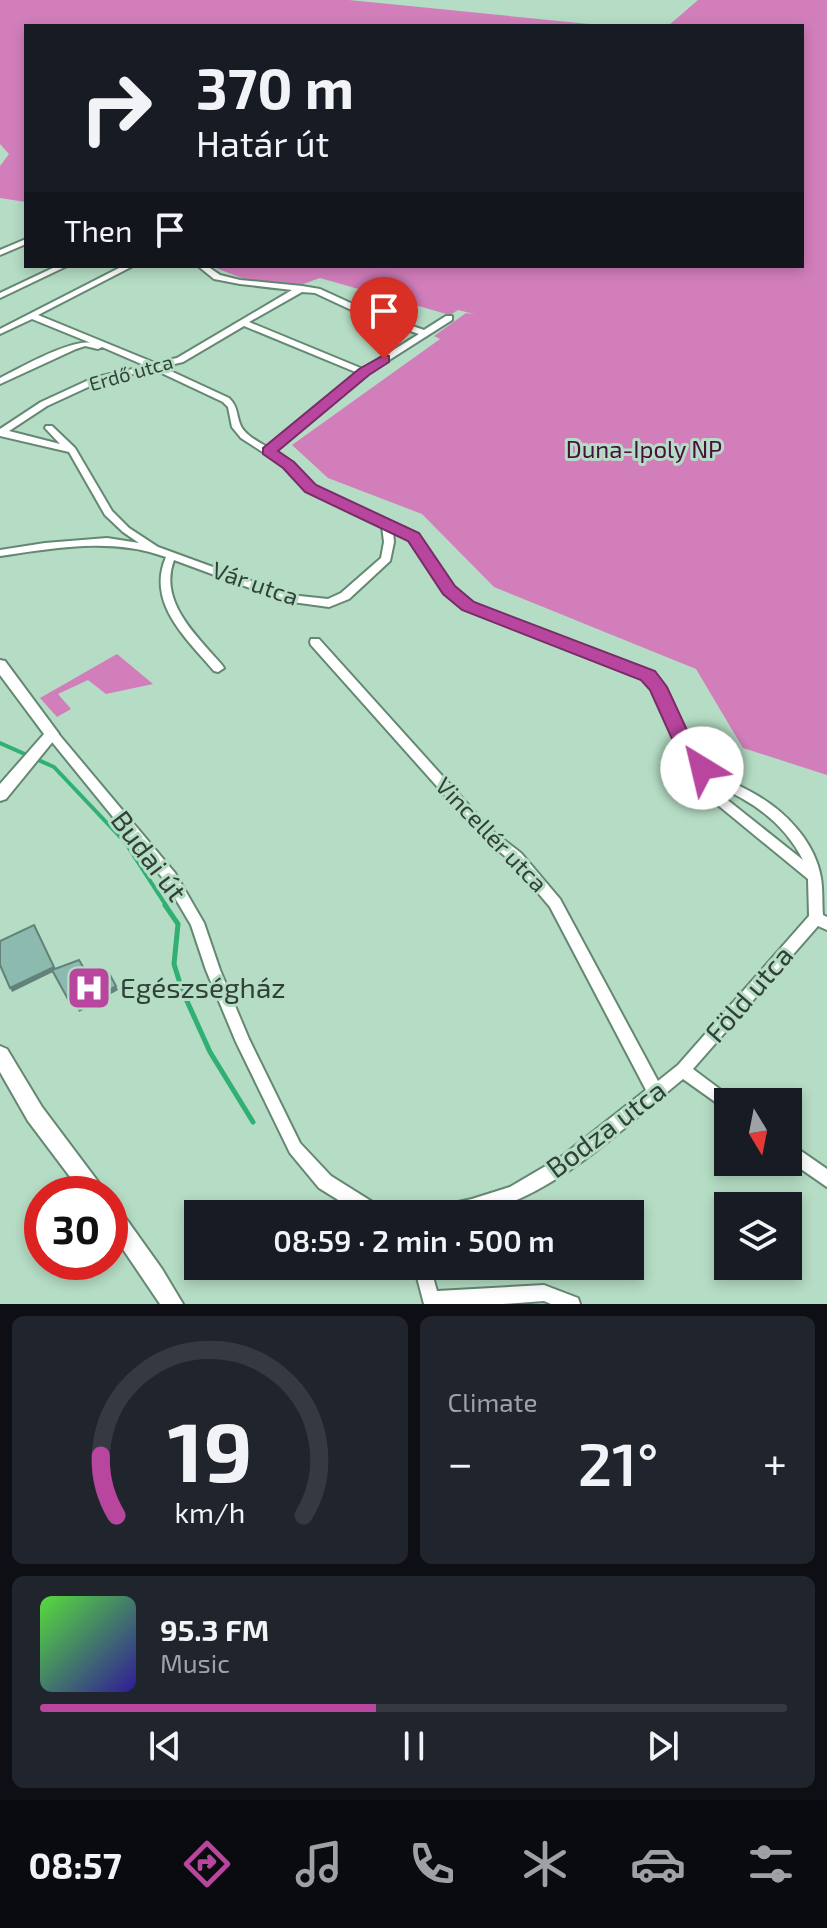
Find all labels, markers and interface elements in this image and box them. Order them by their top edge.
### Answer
text: 370 m [196,53,354,120]
icon: right [64,56,168,160]
text: Határ út [196,121,329,164]
icon: arrive [148,208,192,252]
text: Then [64,212,132,248]
pin [350,277,418,359]
icon: arrive [362,289,406,333]
street label: Erdő utca [86,349,175,395]
park label: Duna-Ipoly NP [566,434,722,463]
street label: Vár utca [209,554,302,611]
position arrow [660,726,744,810]
street label: Vincellér utca [430,771,554,897]
street label: Budai út [105,803,195,907]
street label: Föld utca [697,938,799,1049]
hospital icon: Egészségház [65,964,113,1012]
place label: Egészségház [120,970,286,1004]
street label: Bodza utca [539,1072,672,1184]
north arrow [714,1088,802,1176]
map controls [714,1088,802,1280]
speed limit sign: 30 [24,1176,128,1280]
button: layers [714,1192,802,1280]
text: 08:59 · 2 min · 500 m [273,1222,555,1258]
text: Climate [448,1386,537,1417]
text: 19 [167,1399,252,1499]
text: 21° [578,1426,658,1498]
text: − [448,1435,473,1488]
text: + [763,1435,787,1488]
text: km/h [174,1494,245,1529]
text: 95.3 FM [160,1611,269,1647]
text: Music [160,1647,230,1678]
icon: previous [143,1724,187,1768]
icon: pause [392,1724,436,1768]
icon: next [641,1724,685,1768]
icon: directions [179,1836,235,1892]
icon: music [291,1836,347,1892]
icon: phone [404,1836,460,1892]
icon: climate [517,1836,573,1892]
icon: car [630,1836,686,1892]
icon: filters [743,1836,799,1892]
text: 08:57 [28,1843,122,1886]

